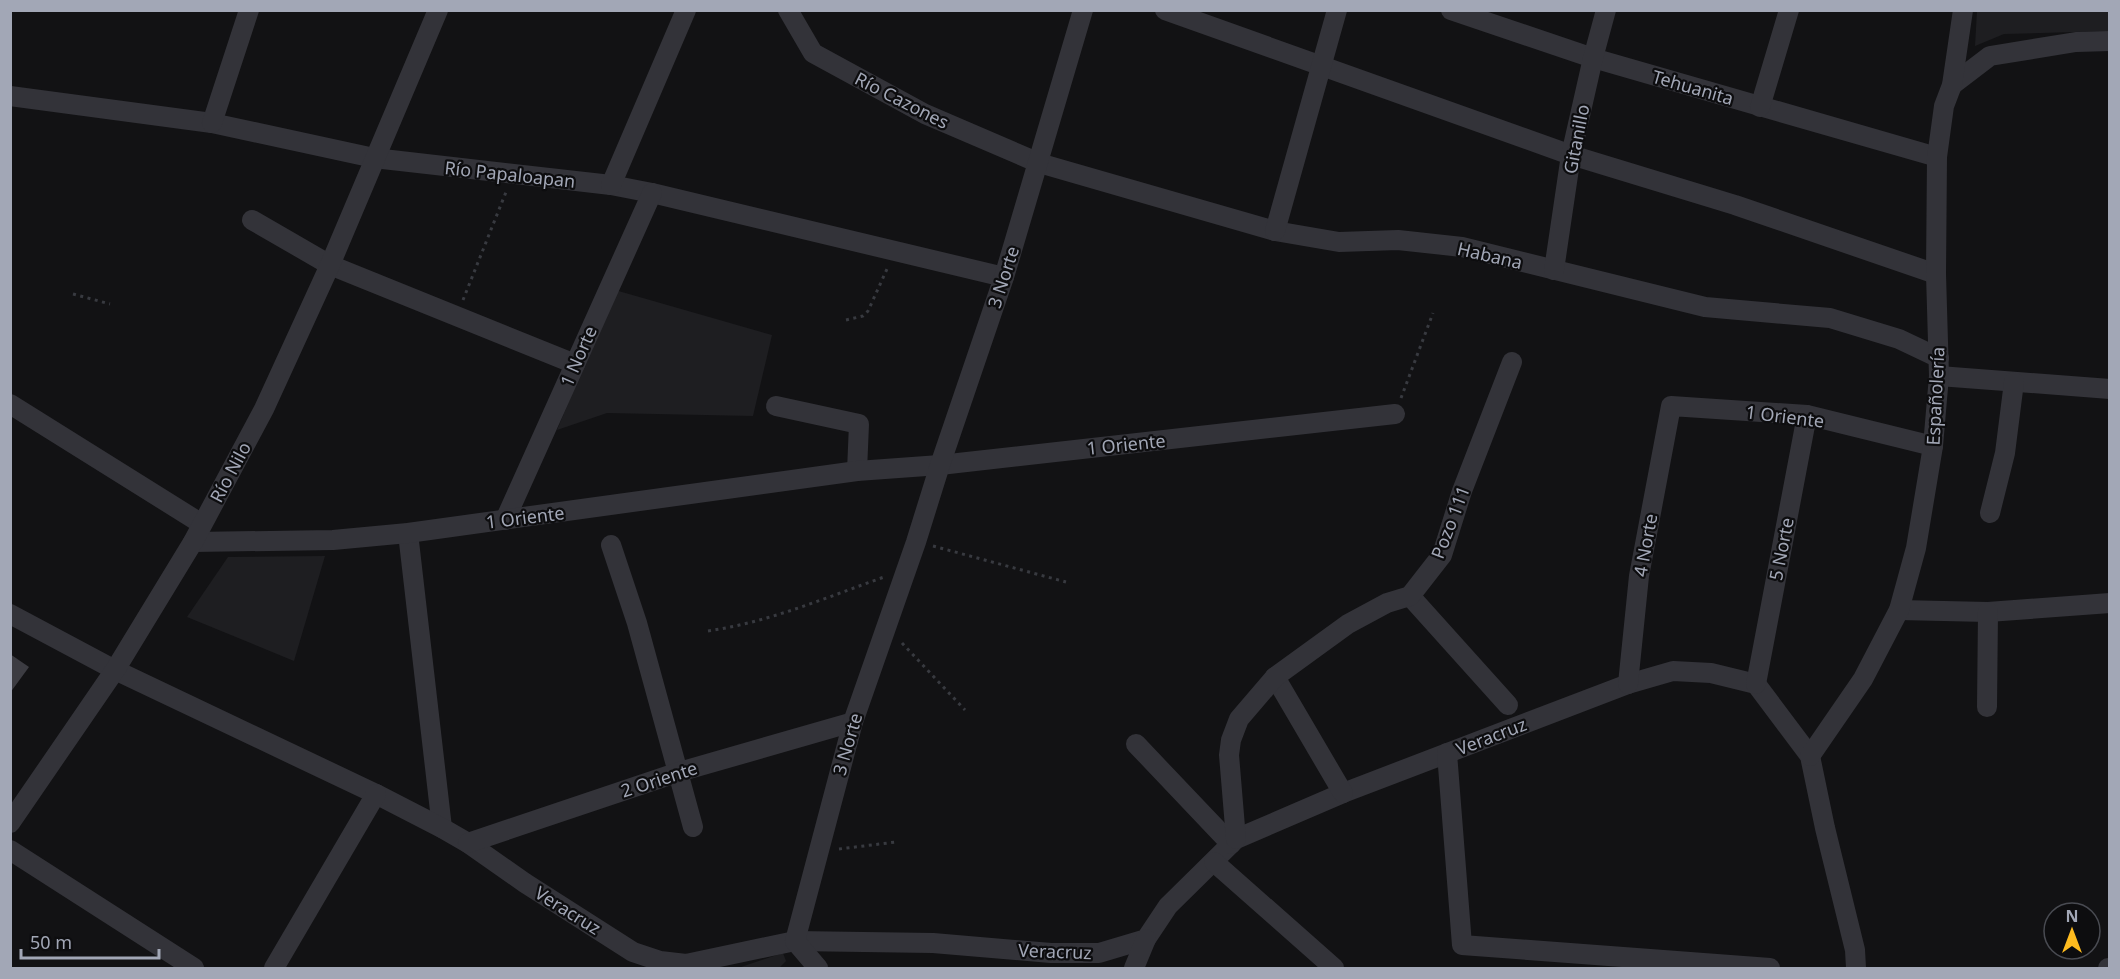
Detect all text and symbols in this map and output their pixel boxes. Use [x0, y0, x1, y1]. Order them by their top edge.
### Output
street label: Tehuanita [1649, 64, 1737, 110]
street label: Río Cazones [851, 66, 953, 134]
street label: Gitanillo [1558, 102, 1594, 176]
street label: Río Papaloapan [443, 155, 577, 193]
street label: Habana [1455, 236, 1525, 274]
street label: 3 Norte [982, 243, 1024, 311]
street label: 1 Norte [554, 322, 602, 390]
street label: Españolería [1920, 346, 1950, 446]
street label: 1 Oriente [1744, 399, 1826, 433]
street label: 1 Oriente [1085, 428, 1167, 460]
street label: Río Nilo [204, 438, 256, 506]
street label: Pozo 111 [1425, 482, 1475, 562]
street label: 1 Oriente [484, 500, 566, 534]
street label: 4 Norte [1628, 512, 1662, 578]
street label: 5 Norte [1763, 515, 1799, 583]
street label: 3 Norte [827, 710, 867, 778]
street label: Veracruz [1452, 712, 1530, 760]
street label: 2 Oriente [618, 755, 700, 803]
street label: Veracruz [531, 880, 605, 940]
north arrow [2042, 901, 2102, 961]
text: N [2065, 905, 2079, 927]
scale bar [21, 922, 159, 960]
text: 50 m [30, 930, 72, 954]
street label: Veracruz [1018, 938, 1092, 964]

